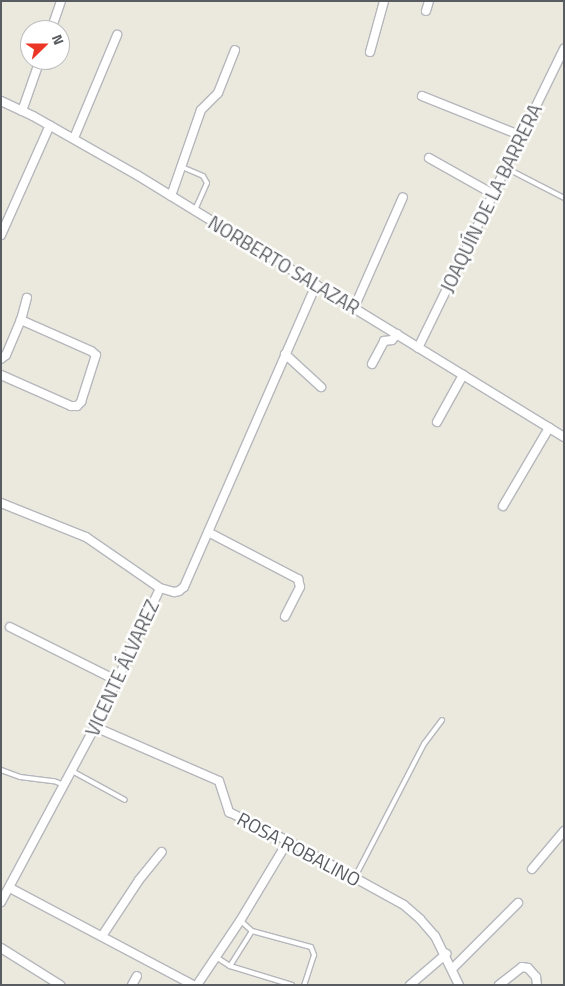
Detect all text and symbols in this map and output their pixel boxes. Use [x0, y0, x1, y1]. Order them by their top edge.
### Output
north arrow [20, 20, 70, 70]
text: N [47, 31, 70, 48]
street label: JOAQUÍN DE LA BARRERA [435, 100, 547, 296]
street label: NORBERTO SALAZAR [204, 211, 364, 319]
street label: VICENTE ÁLVAREZ [80, 596, 164, 740]
street label: ROSA ROBALINO [234, 807, 364, 891]

